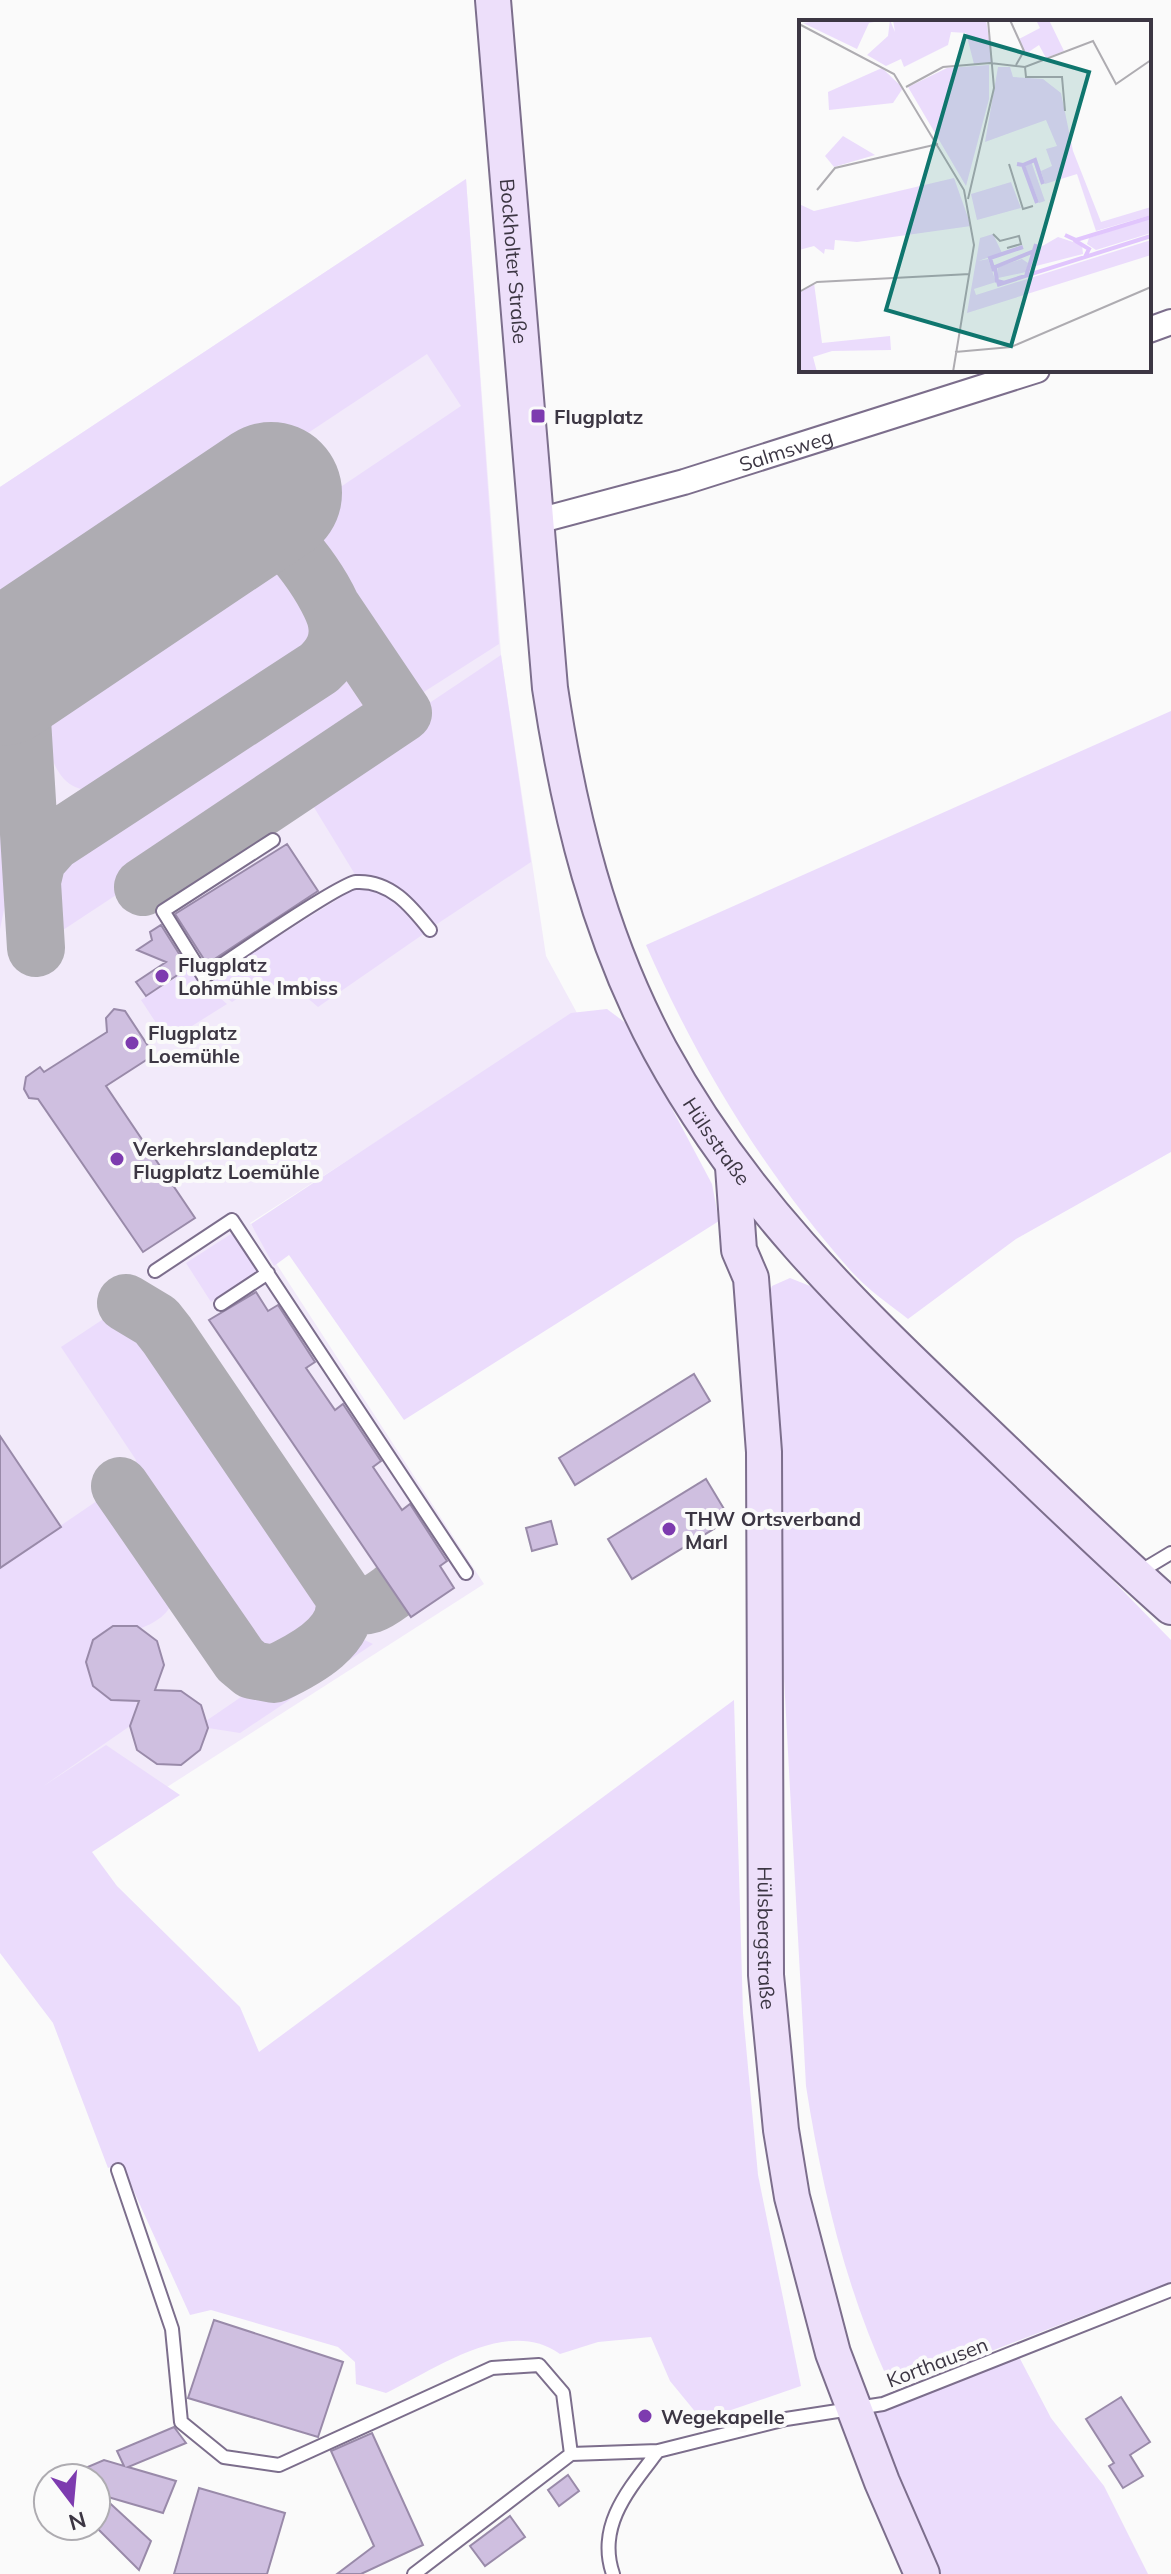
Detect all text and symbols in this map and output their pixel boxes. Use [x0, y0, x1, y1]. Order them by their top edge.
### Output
inset map [799, 20, 1151, 372]
street label: Bockholter Straße [495, 178, 534, 345]
place label: Flugplatz [554, 404, 643, 429]
marker: Flugplatz [529, 407, 547, 425]
street label: Salmsweg [736, 423, 836, 476]
place label: Flugplatz Lohmühle Imbiss [178, 952, 338, 1000]
marker: Flugplatz Lohmühle Imbiss [153, 967, 171, 985]
place label: Flugplatz Loemühle [148, 1020, 240, 1068]
marker: Flugplatz Loemühle [123, 1034, 141, 1052]
street label: Hülsstraße [678, 1092, 756, 1190]
place label: Verkehrslandeplatz Flugplatz Loemühle [132, 1136, 320, 1184]
marker: Verkehrslandeplatz Flugplatz Loemühle [108, 1150, 126, 1168]
place label: THW Ortsverband Marl [685, 1506, 861, 1554]
marker: THW Ortsverband Marl [660, 1520, 678, 1538]
street label: Hülsbergstraße [753, 1866, 782, 2010]
street label: Korthausen [883, 2331, 991, 2393]
place label: Wegekapelle [661, 2404, 785, 2429]
marker: Wegekapelle [636, 2407, 654, 2425]
north arrow [32, 2462, 112, 2542]
text: N [66, 2505, 89, 2537]

